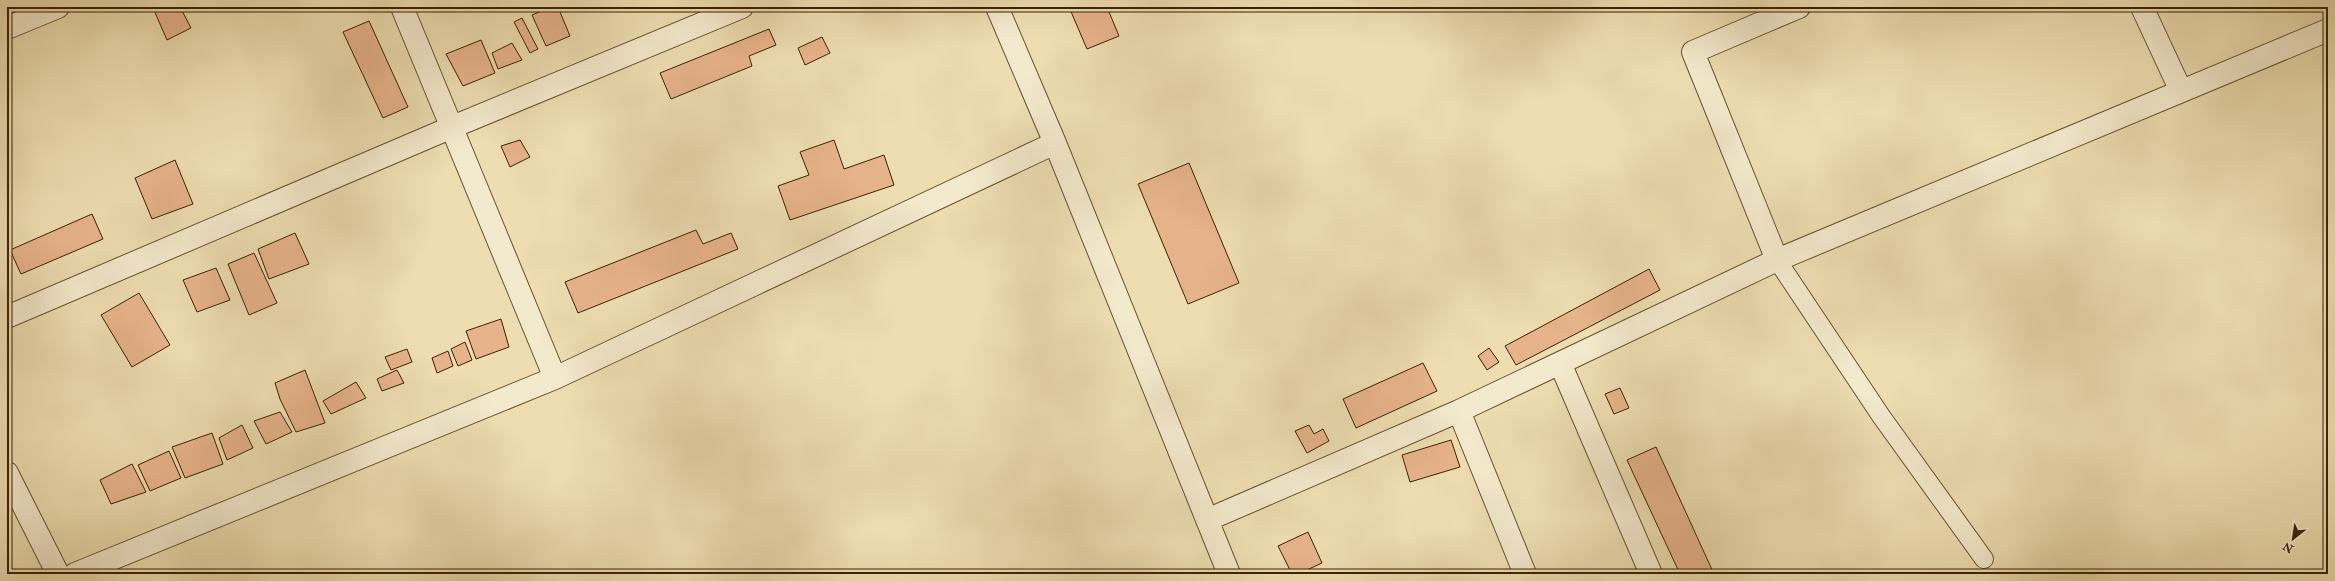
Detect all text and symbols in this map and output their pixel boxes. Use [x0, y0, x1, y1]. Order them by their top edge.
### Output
north arrow [2273, 519, 2313, 559]
text: N [2280, 539, 2297, 556]

